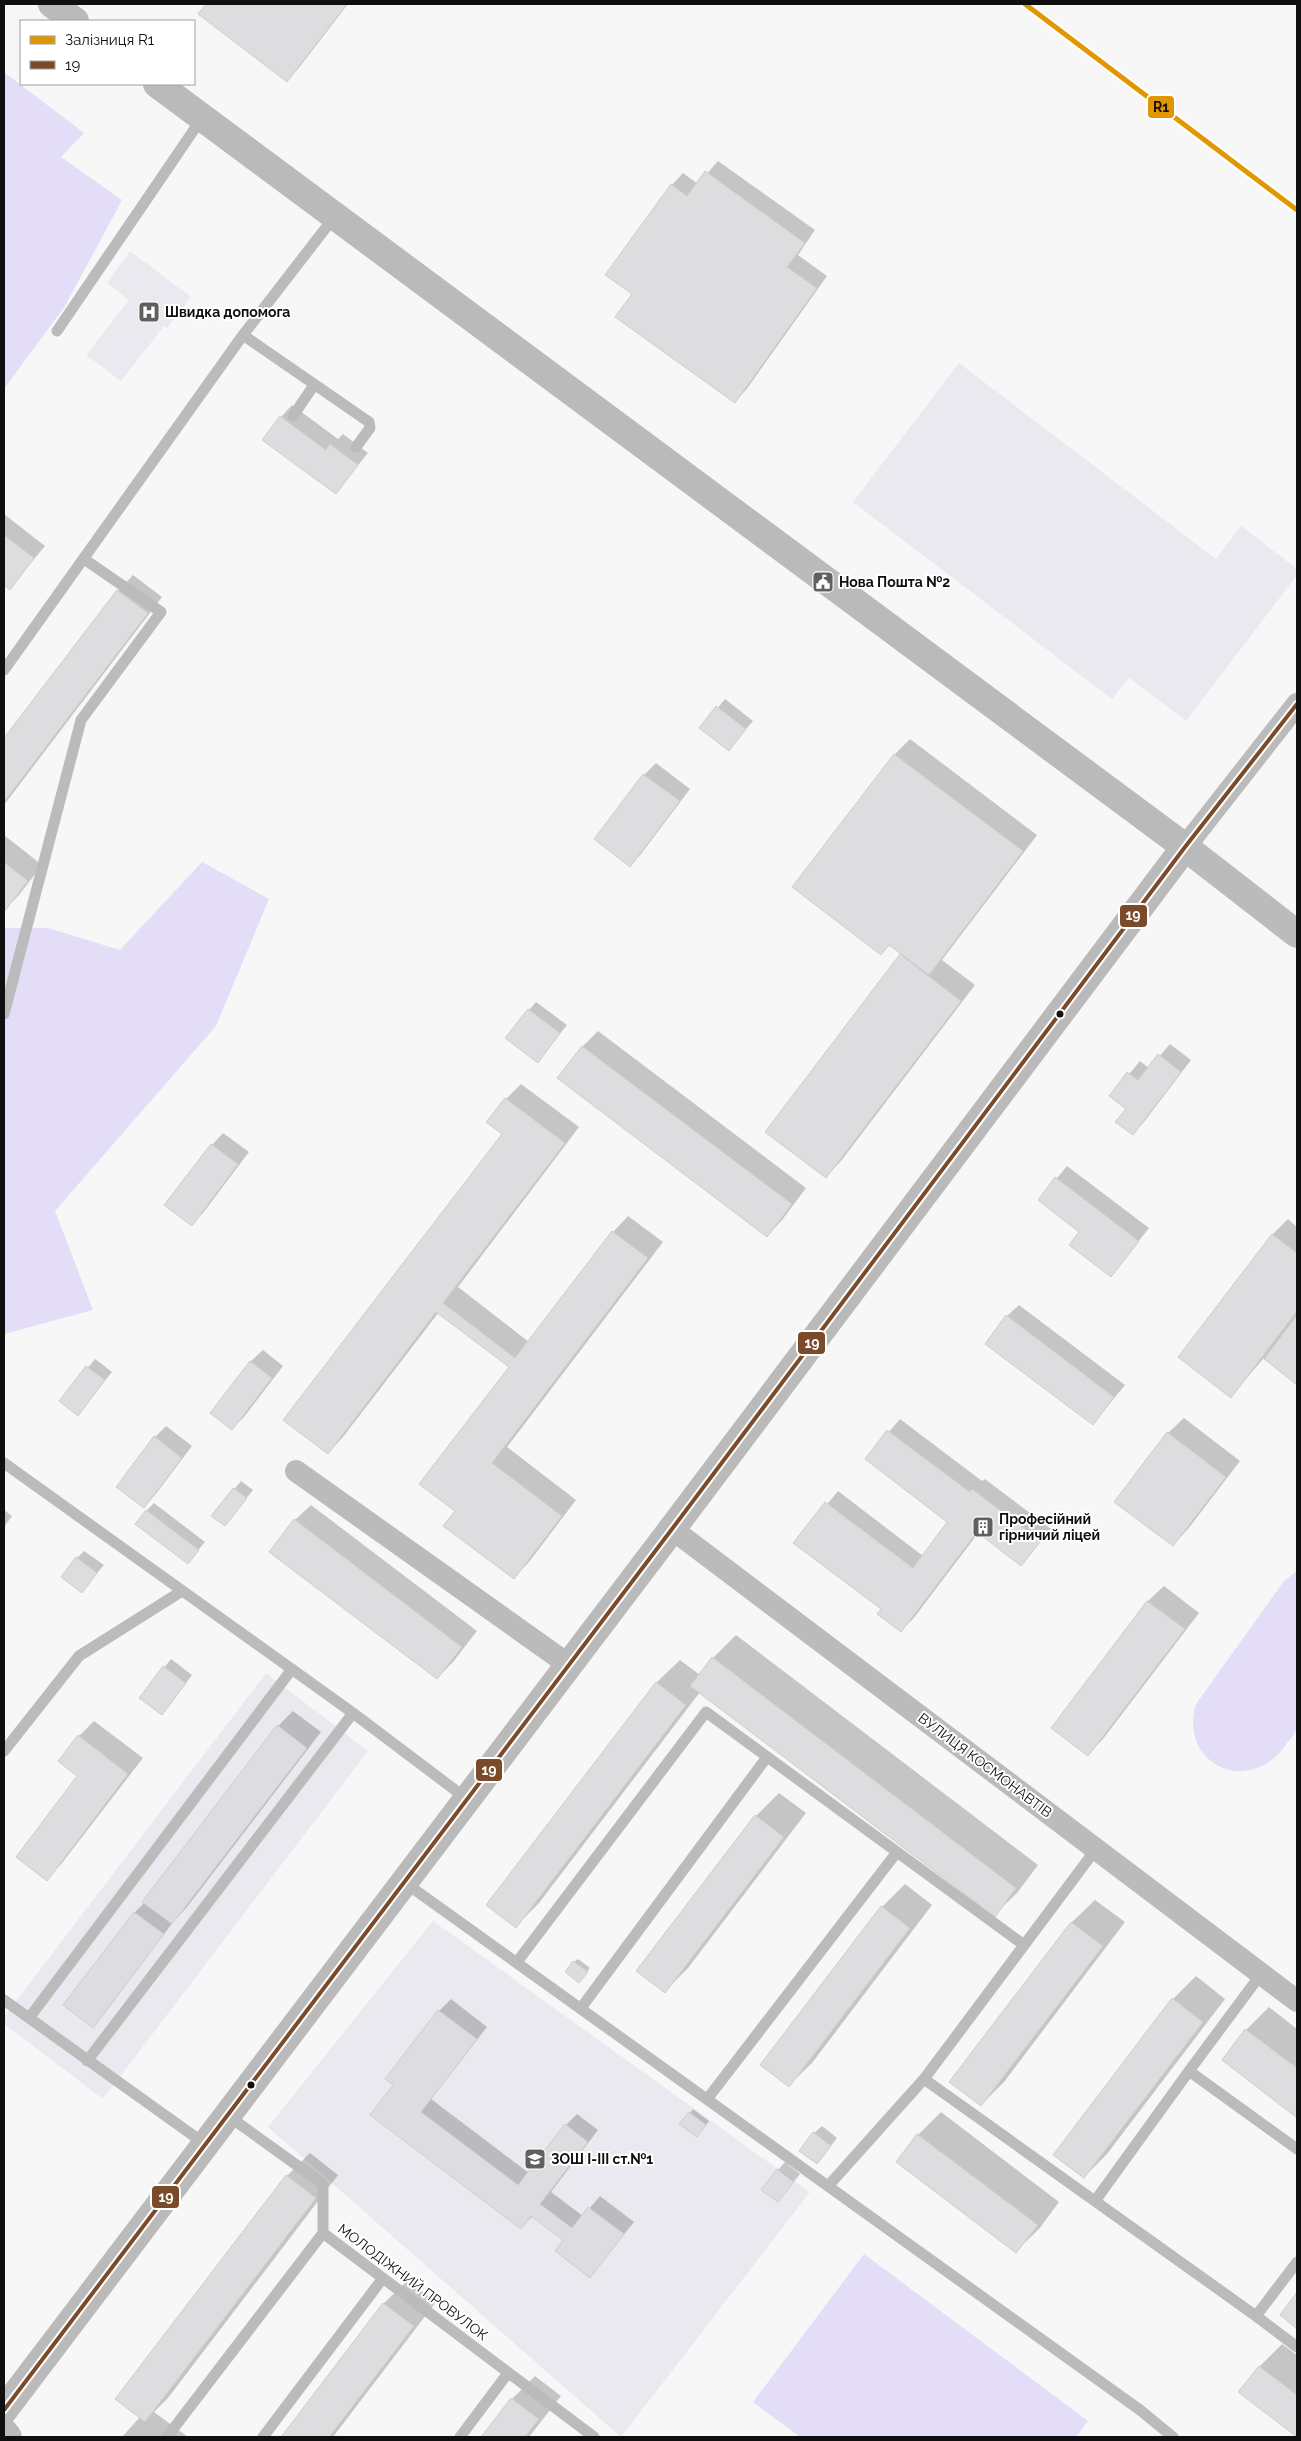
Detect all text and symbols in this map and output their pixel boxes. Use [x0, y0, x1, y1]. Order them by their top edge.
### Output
legend [20, 20, 195, 85]
text: Залізниця R1 [65, 31, 155, 49]
text: 19 [65, 56, 80, 74]
line badge: R1 [1147, 95, 1175, 119]
text: R1 [1153, 99, 1169, 115]
hospital icon: Швидка допомога [137, 300, 161, 324]
place label: Швидка допомога [165, 304, 290, 320]
public building icon: Нова Пошта №2 [811, 570, 835, 594]
place label: Нова Пошта №2 [839, 574, 950, 590]
line badge: 19 [1119, 904, 1148, 928]
text: 19 [1125, 907, 1141, 923]
unlabelled marker [1055, 1009, 1065, 1019]
line badge: 19 [797, 1331, 826, 1355]
text: 19 [804, 1335, 820, 1351]
place label: Професійний гірничий ліцей [999, 1511, 1100, 1543]
building icon: Професійний гірничий ліцей [971, 1515, 995, 1539]
street label: ВУЛИЦЯ КОСМОНАВТІВ [915, 1710, 1055, 1820]
line badge: 19 [475, 1758, 503, 1782]
text: 19 [481, 1762, 497, 1778]
unlabelled marker [246, 2080, 256, 2090]
school or university icon: ЗОШ I-III ст.№1 [523, 2147, 547, 2171]
place label: ЗОШ I-III ст.№1 [551, 2151, 653, 2167]
line badge: 19 [151, 2185, 180, 2209]
text: 19 [158, 2189, 174, 2205]
street label: МОЛОДІЖНИЙ ПРОВУЛОК [335, 2220, 492, 2344]

